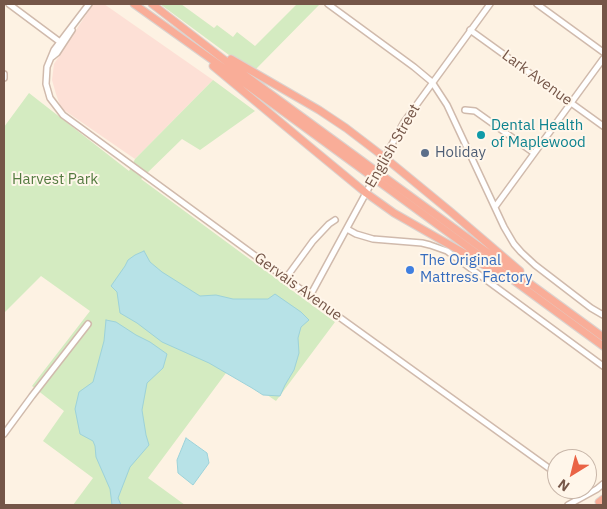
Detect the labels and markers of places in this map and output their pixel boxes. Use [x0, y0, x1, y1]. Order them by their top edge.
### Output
place label: Dental Health of Maplewood [491, 117, 586, 152]
marker: Dental Health of Maplewood [475, 129, 487, 141]
place label: Holiday [435, 144, 486, 162]
marker: Holiday [419, 147, 431, 159]
place label: The Original Mattress Factory [420, 252, 532, 287]
marker: The Original Mattress Factory [404, 264, 416, 276]

